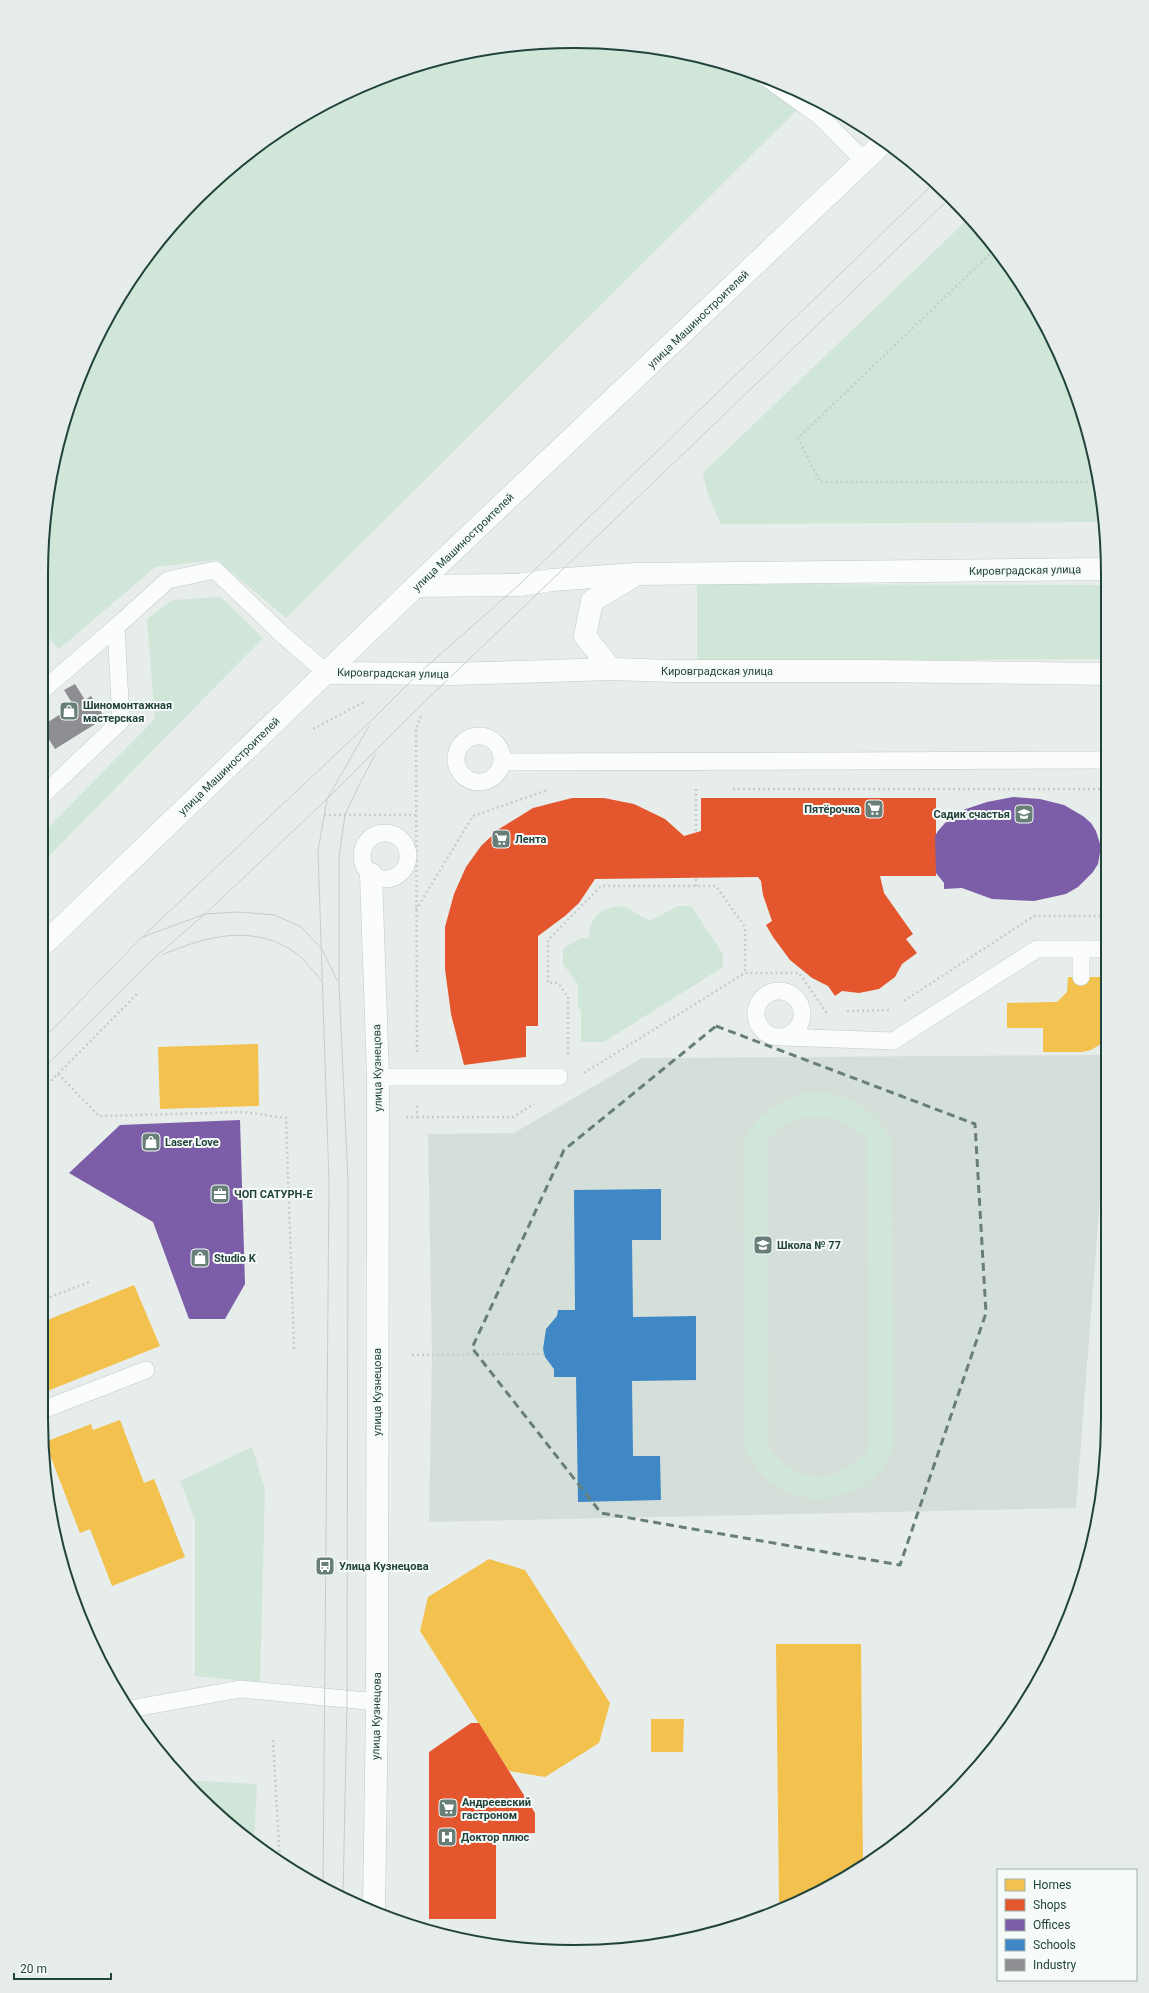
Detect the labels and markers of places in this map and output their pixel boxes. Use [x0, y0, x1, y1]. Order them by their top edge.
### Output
place label: Шиномонтажная мастерская [83, 699, 172, 725]
shop icon: Шиномонтажная мастерская [58, 700, 80, 722]
supermarket icon: Пятёрочка [863, 798, 885, 820]
place label: Пятёрочка [804, 803, 860, 816]
school or university icon: Садик счастья [1013, 803, 1035, 825]
place label: Садик счастья [934, 808, 1010, 821]
supermarket icon: Лента [490, 828, 512, 850]
place label: Лента [515, 833, 546, 846]
shop icon: Laser Love [140, 1131, 162, 1153]
place label: Laser Love [165, 1136, 219, 1149]
office icon: ЧОП САТУРН-Е [209, 1183, 231, 1205]
place label: ЧОП САТУРН-Е [234, 1188, 313, 1201]
school or university icon: Школа № 77 [752, 1234, 774, 1256]
place label: Школа № 77 [777, 1239, 841, 1252]
shop icon: Studio K [189, 1247, 211, 1269]
place label: Studio K [214, 1252, 257, 1265]
bus stop icon: Улица Кузнецова [314, 1555, 336, 1577]
place label: Улица Кузнецова [339, 1560, 429, 1573]
place label: Андреевский гастроном [462, 1796, 531, 1822]
supermarket icon: Андреевский гастроном [437, 1797, 459, 1819]
hospital icon: Доктор плюс [436, 1826, 458, 1848]
place label: Доктор плюс [461, 1831, 530, 1844]

